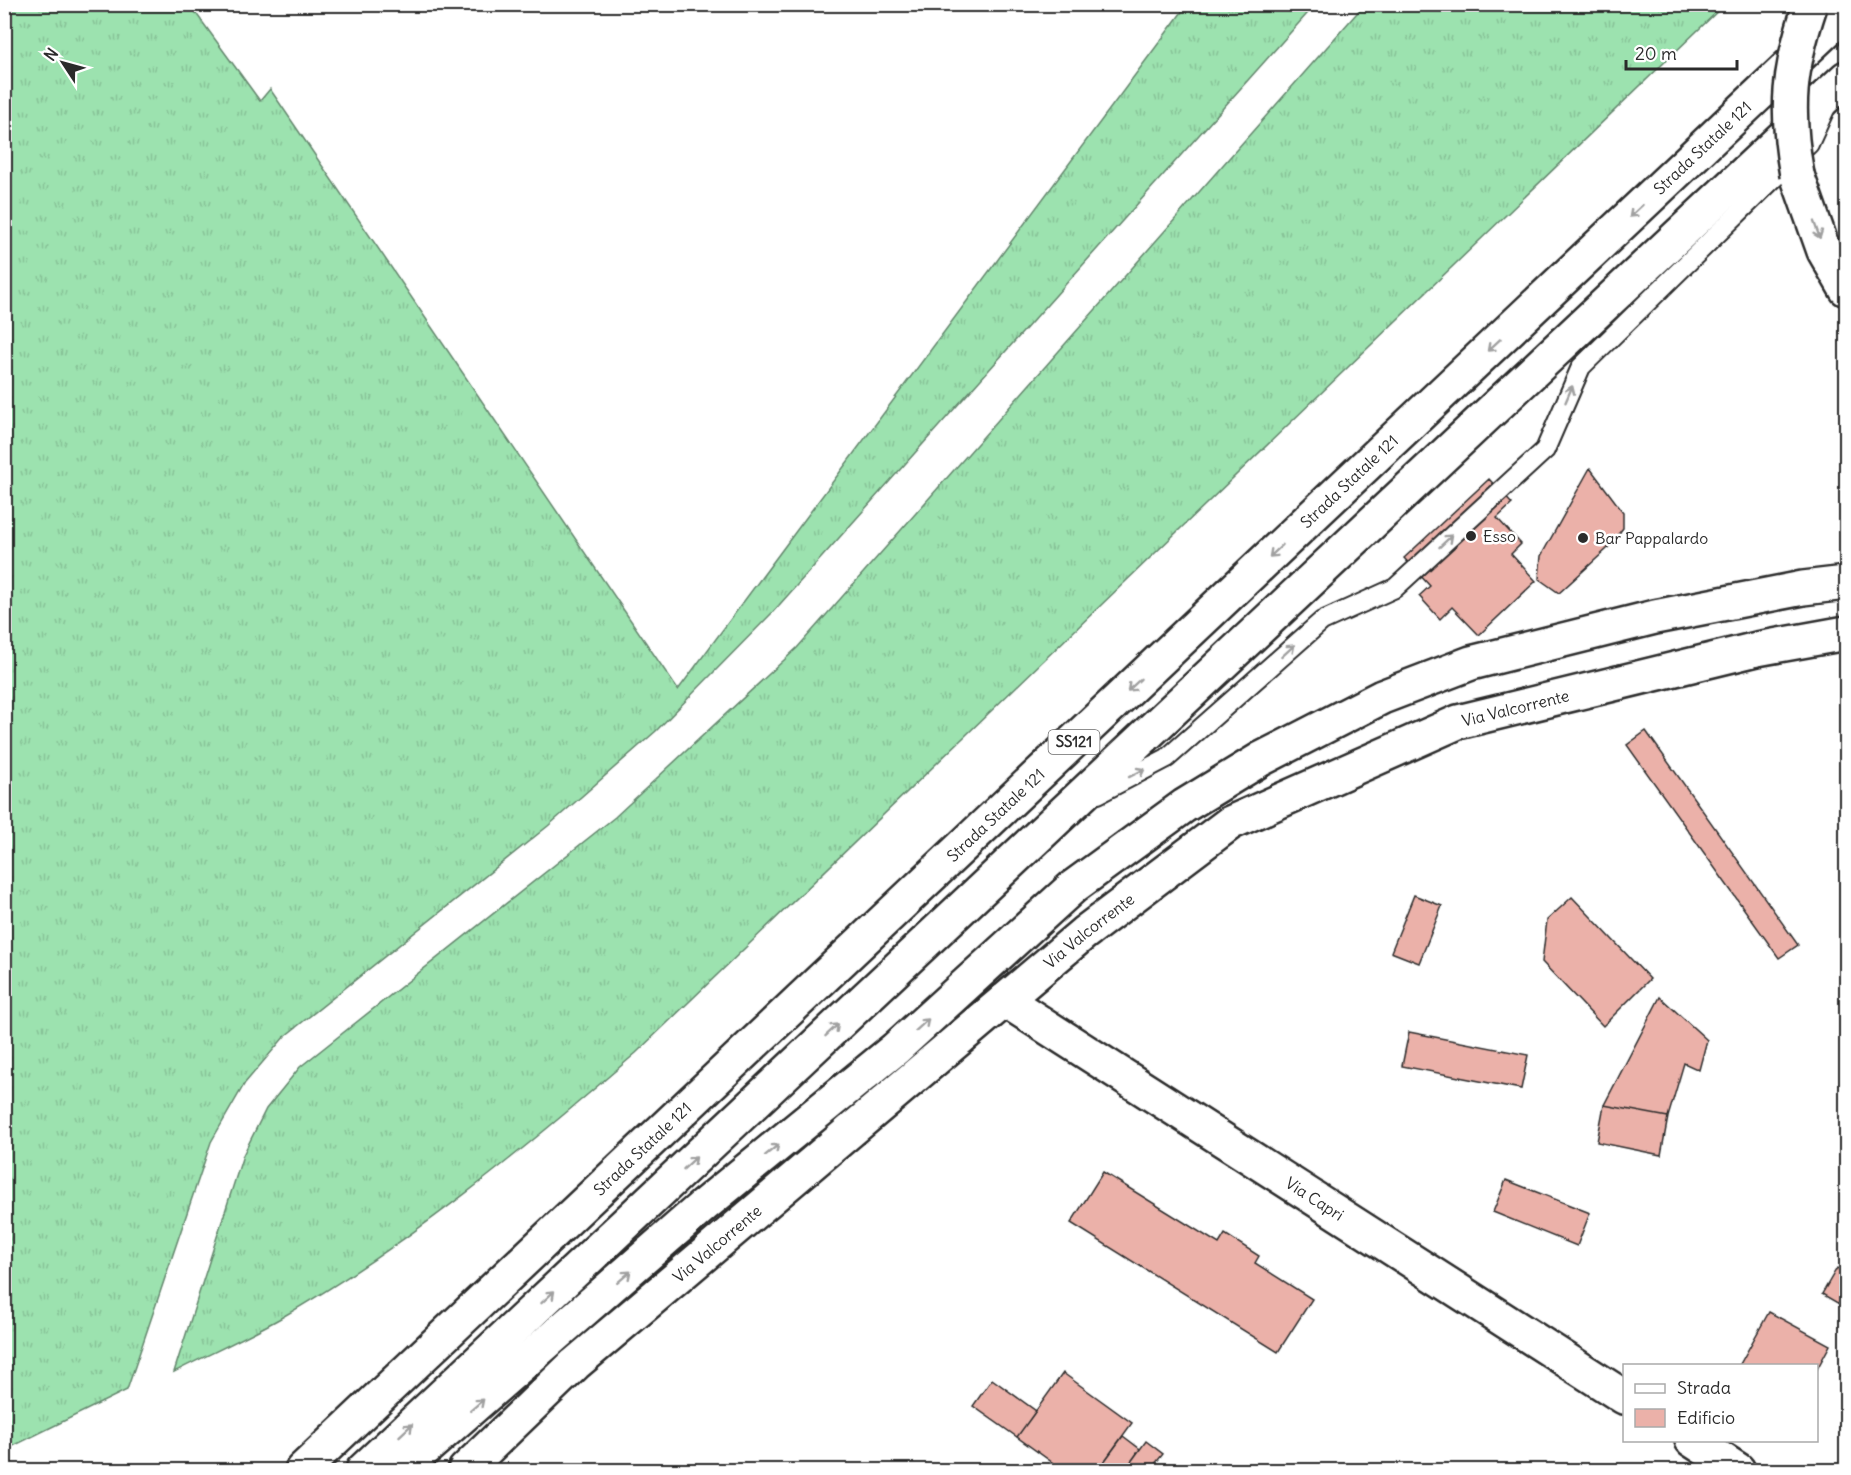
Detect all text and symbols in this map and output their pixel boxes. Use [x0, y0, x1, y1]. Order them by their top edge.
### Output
north arrow [33, 33, 93, 93]
scale bar [1626, 33, 1737, 71]
text: 20 m [1635, 42, 1677, 65]
text: N [40, 44, 62, 65]
street label: Strada Statale 121 [1649, 97, 1755, 199]
one-way arrow [1629, 204, 1644, 218]
one-way arrow [1812, 220, 1823, 239]
one-way arrow [1487, 338, 1502, 352]
one-way arrow [1564, 386, 1575, 404]
street label: Strada Statale 121 [1296, 430, 1402, 532]
place label: Esso [1483, 526, 1516, 546]
place label: Bar Pappalardo [1595, 528, 1708, 548]
marker: Esso [1464, 529, 1478, 543]
marker: Bar Pappalardo [1576, 531, 1590, 545]
one-way arrow [1438, 534, 1453, 548]
one-way arrow [1269, 544, 1284, 558]
one-way arrow [1280, 644, 1295, 658]
one-way arrow [1127, 678, 1142, 692]
street label: Via Valcorrente [1460, 685, 1571, 731]
road number: SS121 [1048, 730, 1100, 754]
street label: Strada Statale 121 [943, 764, 1049, 866]
one-way arrow [1128, 767, 1146, 779]
street label: Via Valcorrente [1040, 889, 1138, 973]
one-way arrow [914, 1018, 929, 1032]
one-way arrow [825, 1023, 840, 1037]
street label: Strada Statale 121 [589, 1098, 695, 1200]
one-way arrow [764, 1143, 779, 1157]
one-way arrow [682, 1157, 697, 1171]
street label: Via Capri [1282, 1173, 1348, 1225]
street label: Via Valcorrente [669, 1201, 766, 1287]
one-way arrow [616, 1270, 632, 1283]
one-way arrow [540, 1290, 555, 1304]
legend [1623, 1364, 1818, 1442]
text: Strada [1677, 1376, 1731, 1399]
one-way arrow [469, 1399, 485, 1413]
text: Edificio [1677, 1406, 1735, 1429]
one-way arrow [398, 1423, 413, 1438]

